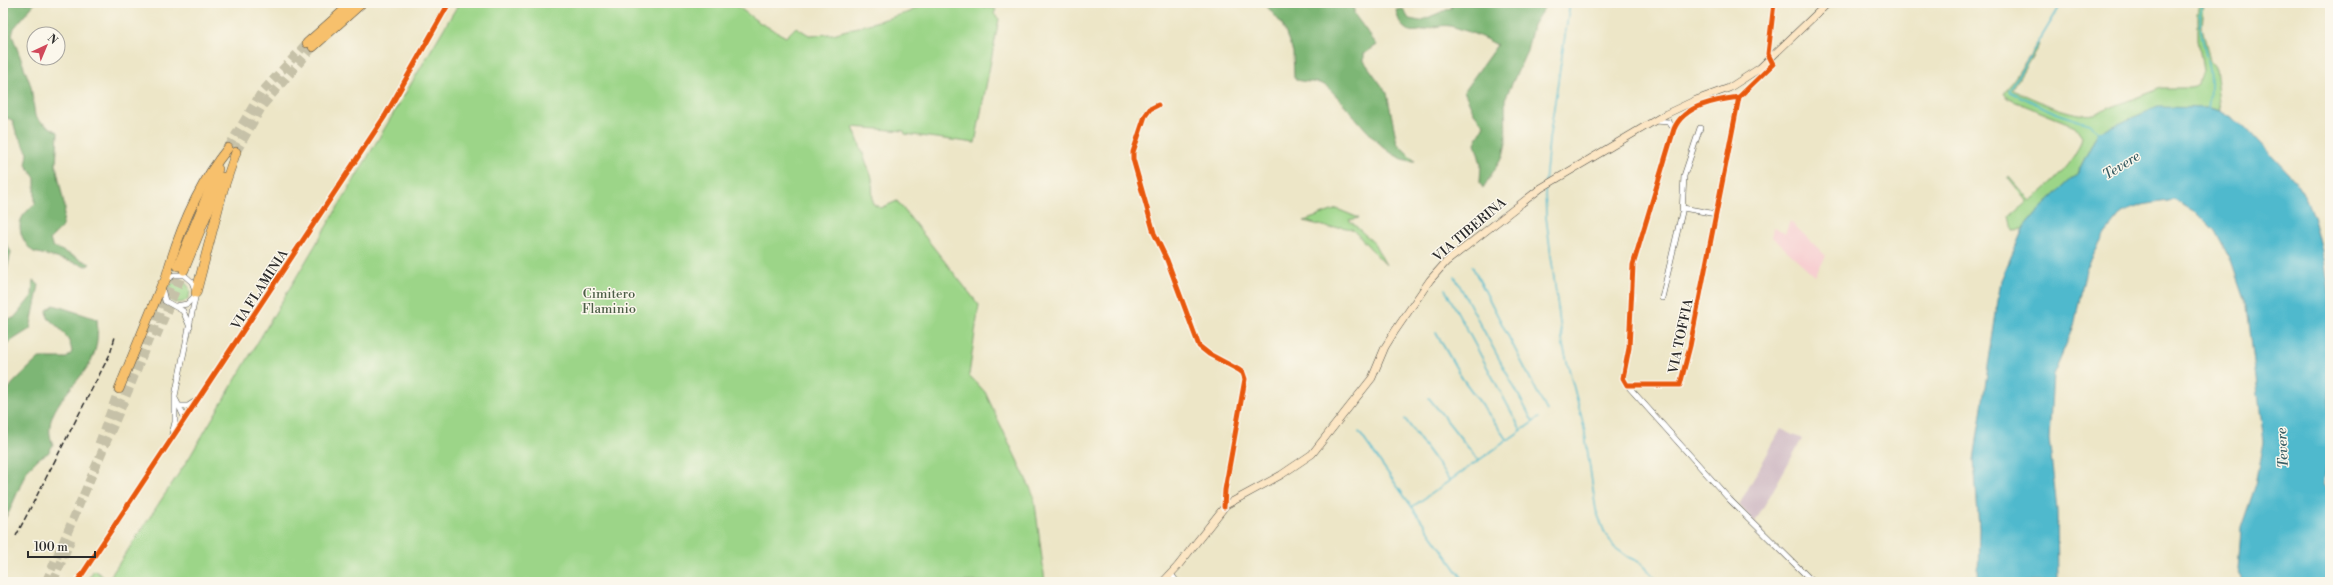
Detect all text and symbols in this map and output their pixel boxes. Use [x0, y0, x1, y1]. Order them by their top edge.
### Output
north arrow [26, 26, 66, 66]
text: N [44, 31, 60, 48]
water label: Tevere [2100, 147, 2144, 184]
street label: VIA TIBERINA [1429, 194, 1510, 266]
street label: VIA FLAMINIA [227, 246, 292, 333]
park label: Cimitero Flaminio [582, 286, 636, 317]
street label: VIA TOFFIA [1665, 296, 1697, 376]
water label: Tevere [2273, 427, 2293, 469]
scale bar [28, 533, 95, 559]
text: 100 m [34, 540, 68, 555]

